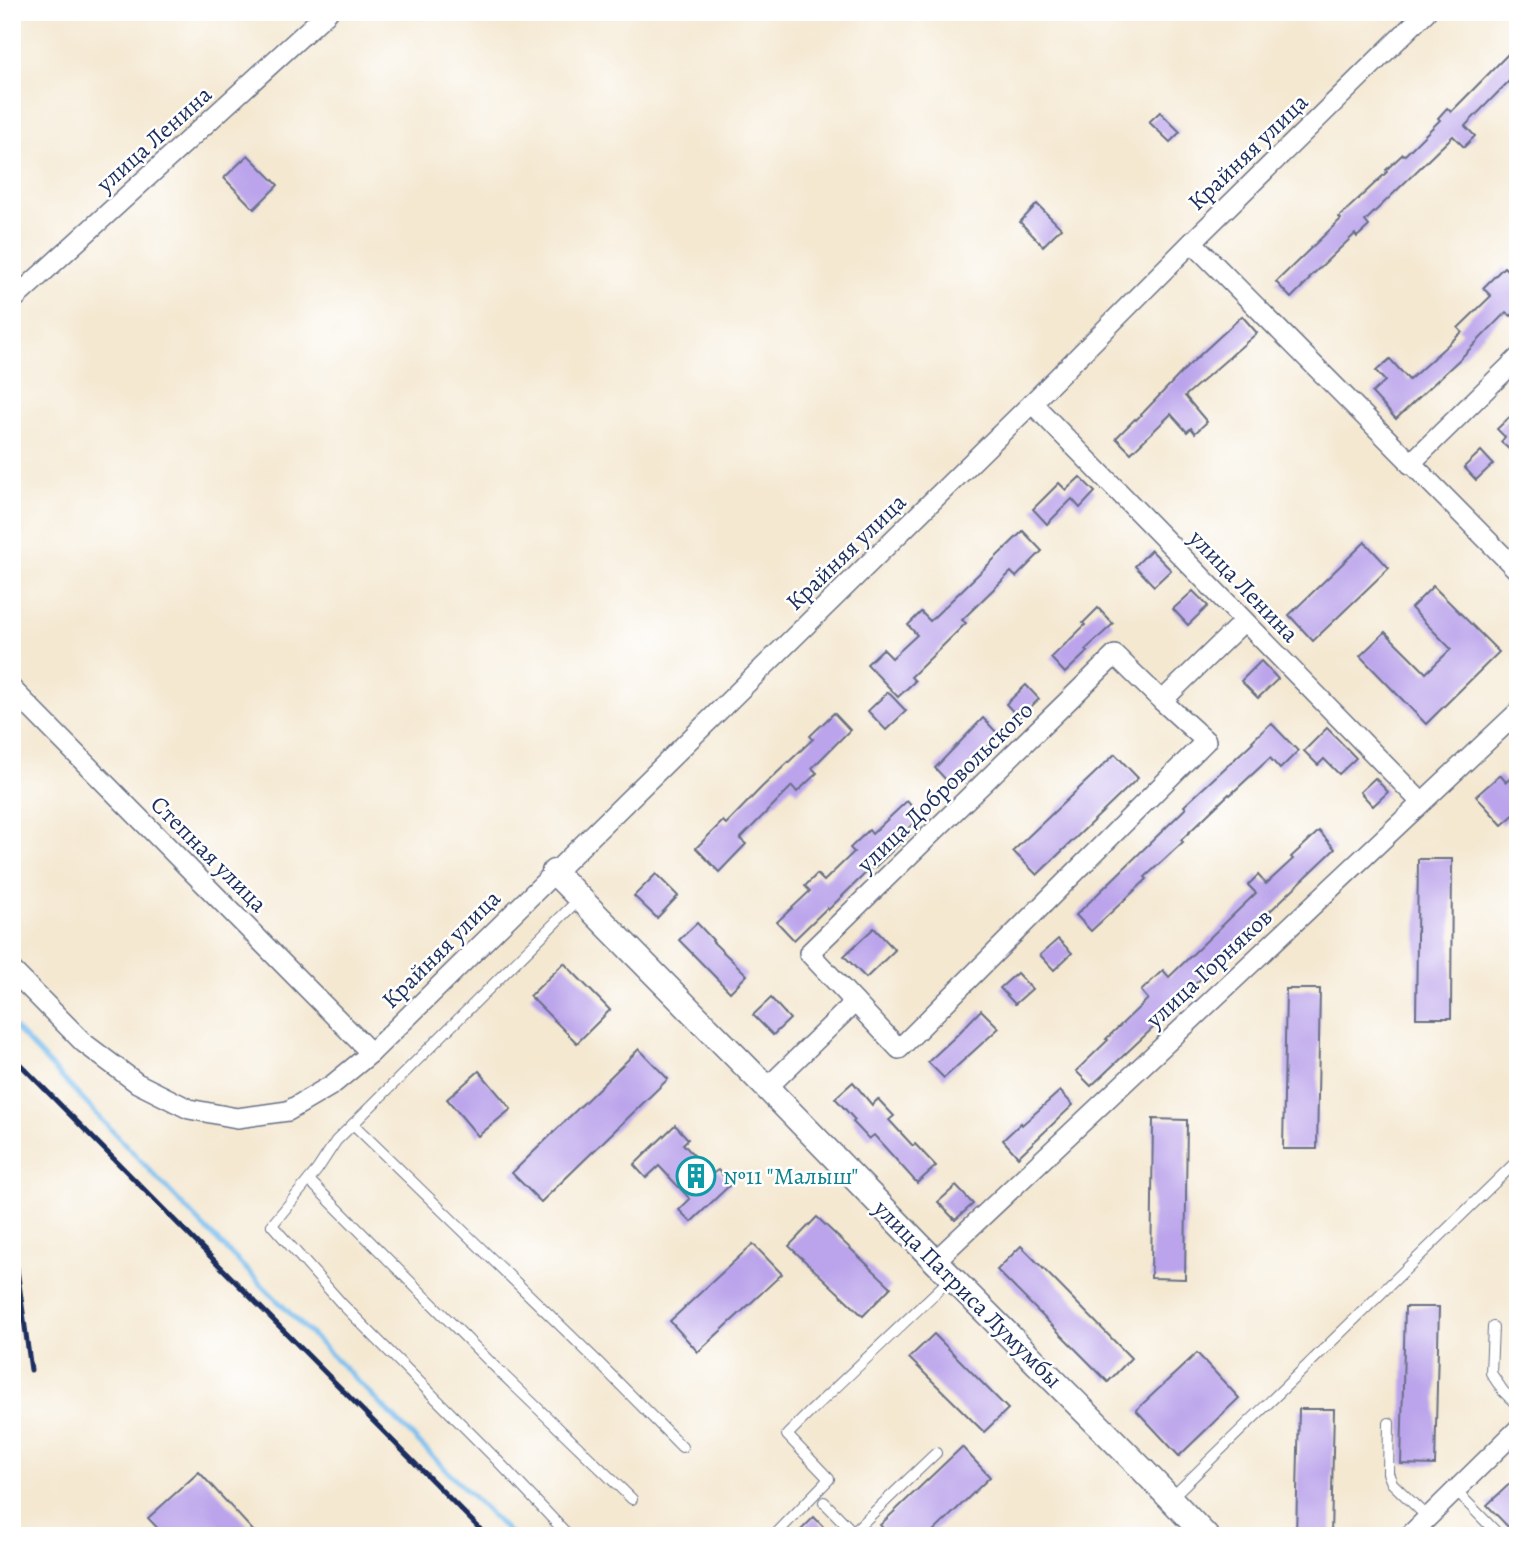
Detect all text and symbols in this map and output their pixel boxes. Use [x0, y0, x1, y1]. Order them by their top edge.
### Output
street label: улица Ленина [89, 79, 219, 200]
street label: Крайняя улица [1181, 86, 1315, 218]
street label: Крайняя улица [779, 486, 913, 618]
street label: улица Ленина [1181, 522, 1306, 649]
street label: улица Добровольского [849, 694, 1040, 880]
street label: Степная улица [144, 789, 274, 919]
street label: Крайняя улица [375, 883, 507, 1015]
street label: улица Горняков [1138, 901, 1279, 1036]
building icon: №11 "Малыш" [675, 1155, 717, 1197]
place label: №11 "Малыш" [723, 1160, 858, 1192]
street label: улица Патриса Лумумбы [866, 1192, 1069, 1395]

